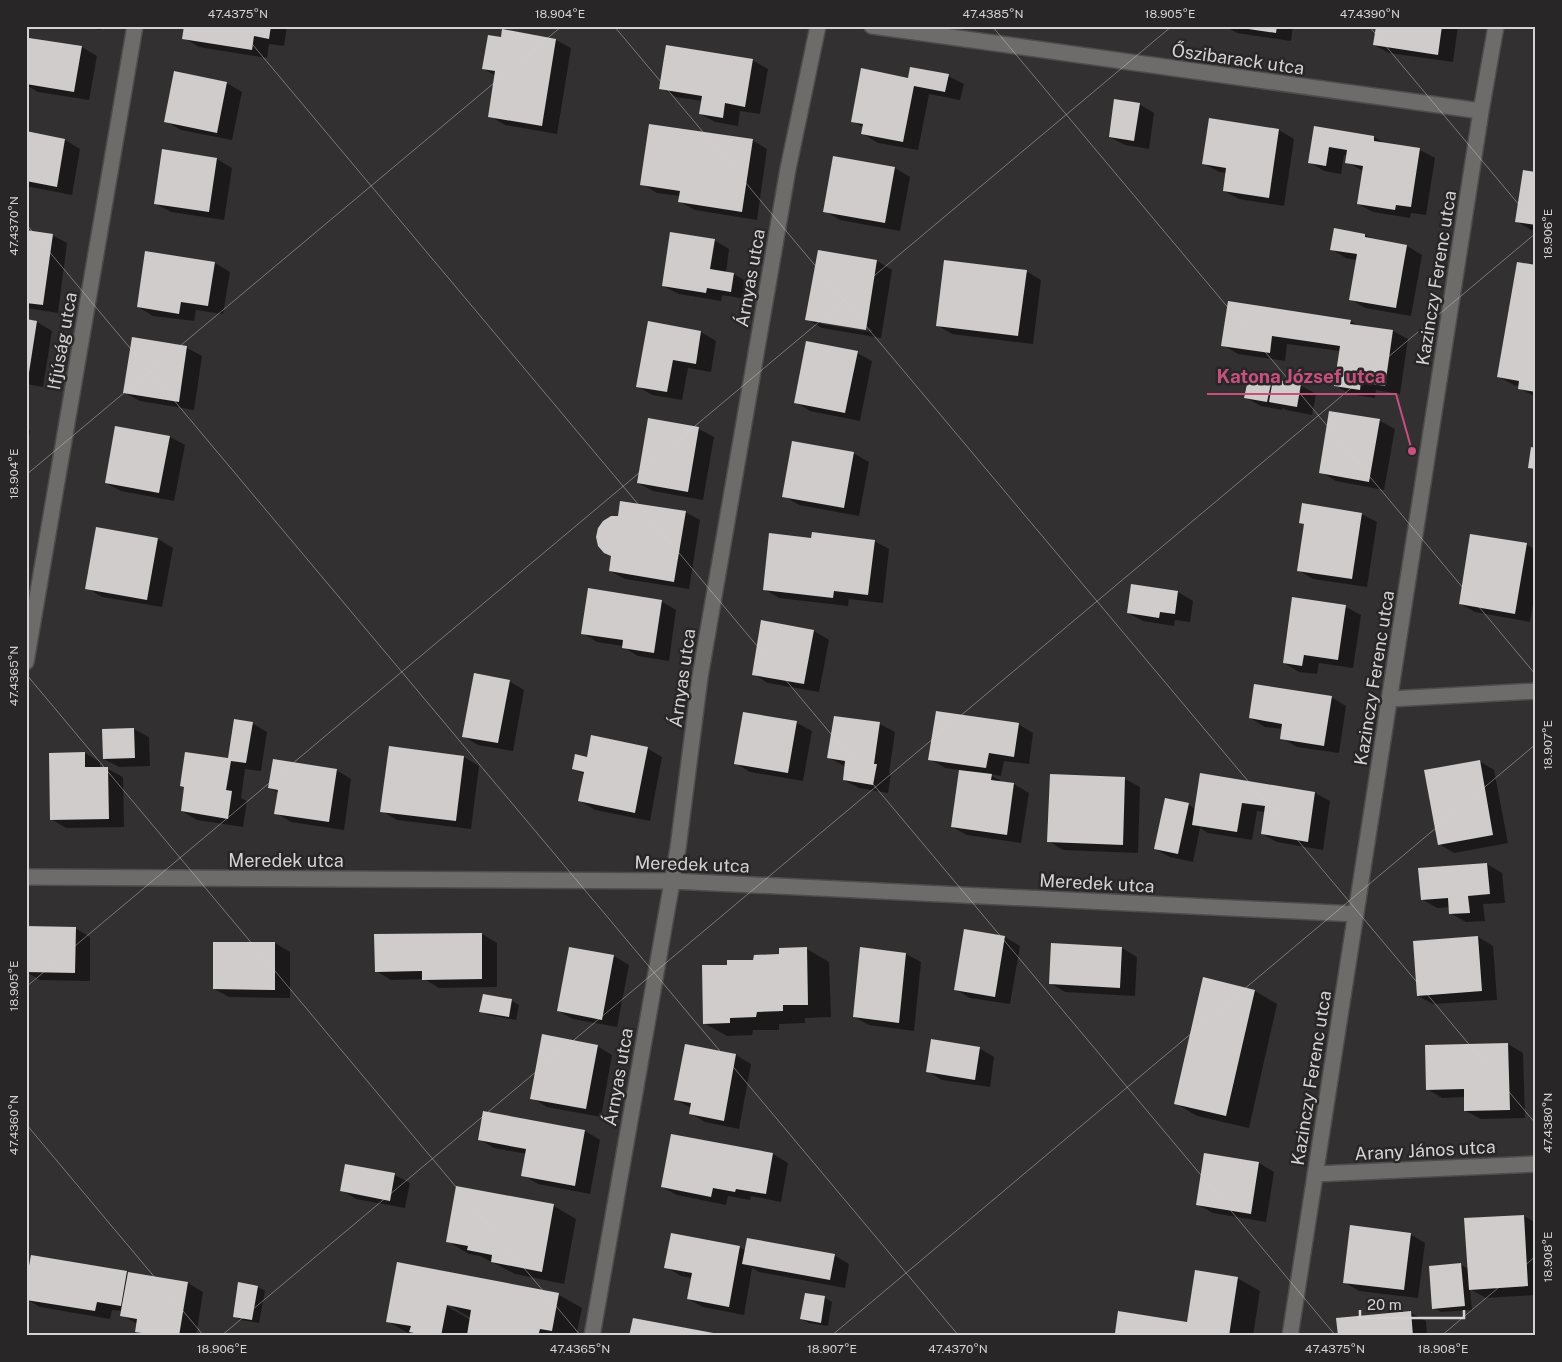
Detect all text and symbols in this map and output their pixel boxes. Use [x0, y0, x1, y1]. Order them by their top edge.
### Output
text: 47.4375°N [208, 7, 268, 21]
text: 18.904°E [535, 7, 585, 21]
text: 47.4385°N [962, 7, 1024, 21]
text: 18.905°E [1145, 7, 1195, 21]
text: 47.4390°N [1340, 7, 1400, 21]
street label: Őszibarack utca [1170, 38, 1306, 79]
street label: Kazinczy Ferenc utca [1412, 189, 1460, 367]
text: 47.4370°N [7, 196, 21, 256]
text: 18.906°E [1541, 209, 1555, 259]
street label: Árnyas utca [730, 227, 769, 329]
street label: Ifjúság utca [43, 290, 81, 392]
callout: Katona József utca [1207, 360, 1396, 394]
text: Katona József utca [1216, 365, 1386, 387]
text: 18.904°E [7, 449, 21, 499]
street label: Kazinczy Ferenc utca [1350, 589, 1398, 767]
street label: Árnyas utca [664, 627, 699, 729]
text: 47.4365°N [7, 646, 21, 706]
text: 18.907°E [1541, 720, 1555, 770]
street label: Meredek utca [228, 850, 344, 871]
street label: Meredek utca [634, 851, 750, 877]
street label: Meredek utca [1039, 869, 1155, 897]
text: 18.905°E [7, 961, 21, 1011]
street label: Kazinczy Ferenc utca [1287, 989, 1335, 1167]
street label: Árnyas utca [598, 1026, 637, 1128]
text: 47.4380°N [1541, 1093, 1555, 1153]
text: 47.4360°N [7, 1095, 21, 1155]
street label: Arany János utca [1354, 1136, 1496, 1164]
text: 18.908°E [1541, 1232, 1555, 1282]
scale bar [1360, 1287, 1463, 1319]
text: 20 m [1367, 1296, 1402, 1313]
text: 18.906°E [197, 1342, 247, 1356]
text: 47.4365°N [550, 1342, 610, 1356]
text: 18.907°E [807, 1342, 857, 1356]
text: 47.4370°N [928, 1342, 988, 1356]
text: 47.4375°N [1305, 1342, 1365, 1356]
text: 18.908°E [1418, 1342, 1468, 1356]

